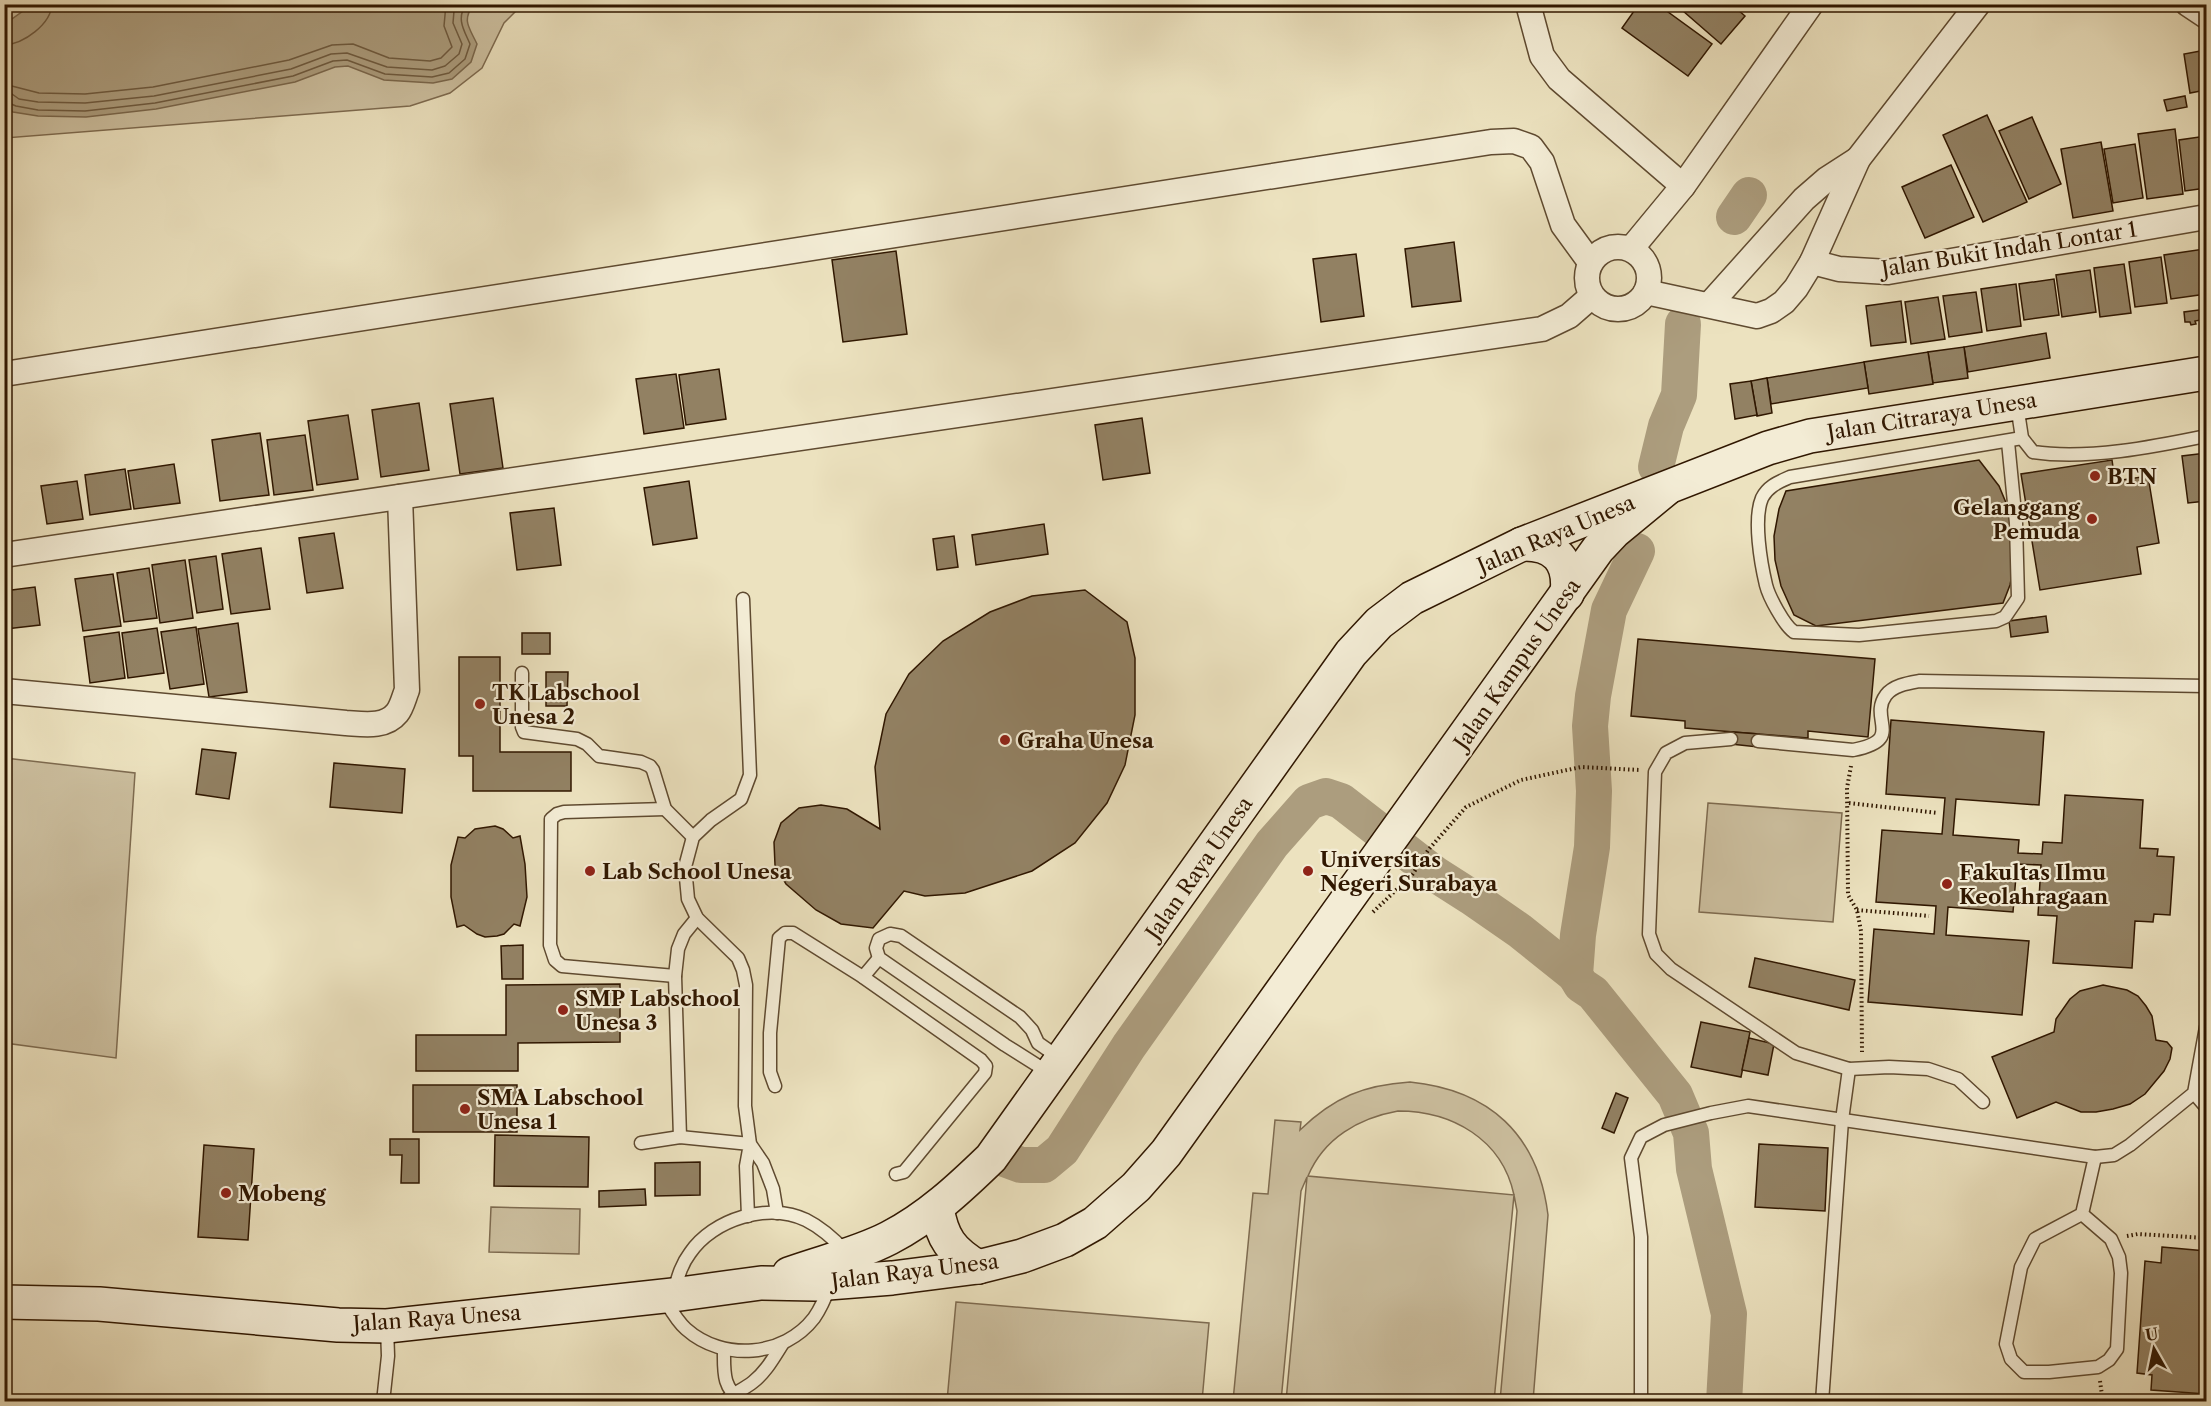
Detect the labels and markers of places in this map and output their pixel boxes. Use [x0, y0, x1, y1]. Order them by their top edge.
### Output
place label: BTN [2107, 464, 2157, 489]
marker: BTN [2088, 469, 2102, 483]
place label: Gelanggang Pemuda [1953, 495, 2081, 544]
marker: Gelanggang Pemuda [2085, 512, 2099, 526]
place label: TK Labschool Unesa 2 [492, 680, 640, 729]
marker: TK Labschool Unesa 2 [473, 697, 487, 711]
place label: Graha Unesa [1017, 728, 1155, 753]
marker: Graha Unesa [998, 733, 1012, 747]
place label: Universitas Negeri Surabaya [1320, 847, 1498, 896]
place label: Lab School Unesa [602, 859, 793, 884]
place label: Fakultas Ilmu Keolahragaan [1959, 860, 2109, 909]
marker: Lab School Unesa [583, 864, 597, 878]
marker: Universitas Negeri Surabaya [1301, 864, 1315, 878]
marker: Fakultas Ilmu Keolahragaan [1940, 877, 1954, 891]
place label: SMP Labschool Unesa 3 [575, 986, 740, 1035]
marker: SMP Labschool Unesa 3 [556, 1003, 570, 1017]
place label: SMA Labschool Unesa 1 [477, 1085, 644, 1134]
marker: SMA Labschool Unesa 1 [458, 1102, 472, 1116]
place label: Mobeng [238, 1181, 327, 1206]
marker: Mobeng [219, 1186, 233, 1200]

